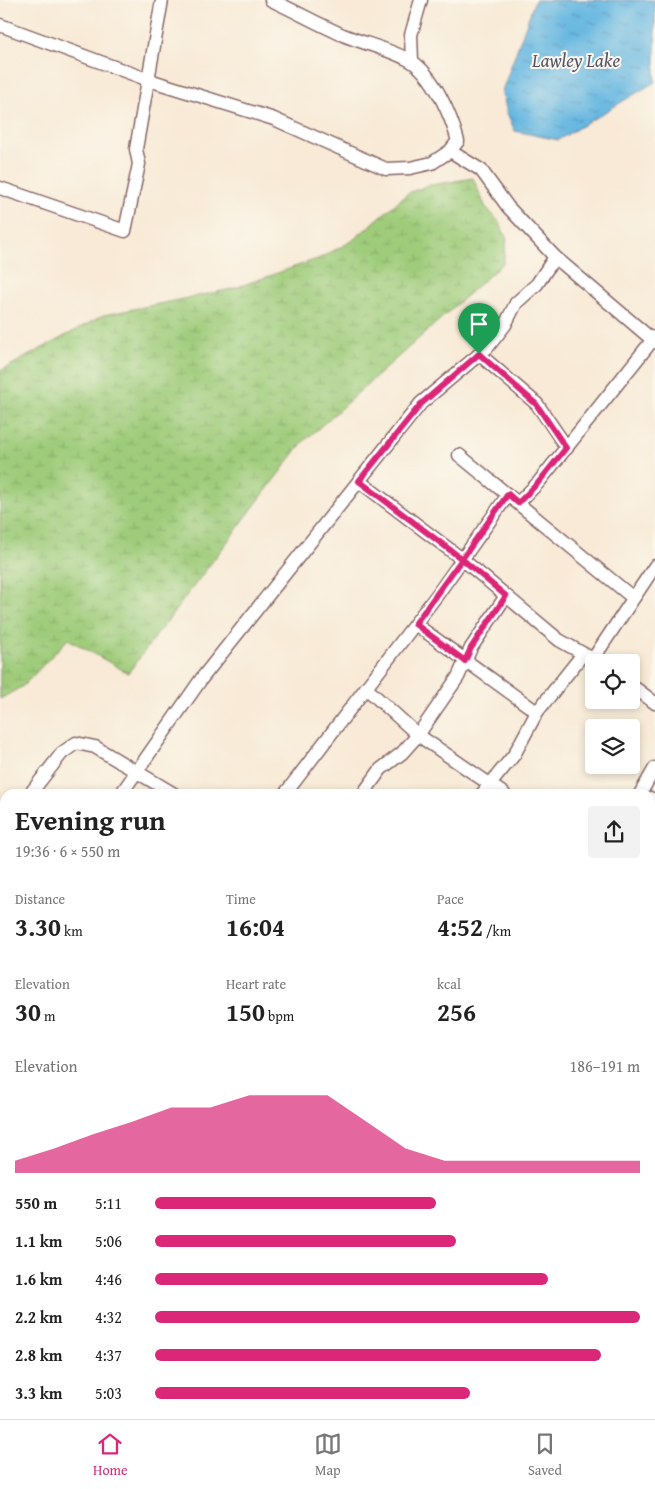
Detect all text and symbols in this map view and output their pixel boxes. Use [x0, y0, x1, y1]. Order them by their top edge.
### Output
water label: Lawley Lake [531, 46, 620, 74]
pin [458, 303, 500, 354]
icon: arrive [465, 310, 493, 338]
map controls [585, 654, 640, 774]
button: locate [585, 654, 640, 709]
button: layers [585, 719, 640, 774]
text: Evening run [15, 799, 166, 840]
button: share [588, 806, 640, 858]
text: 19:36 · 6 × 550 m [15, 839, 120, 863]
text: Distance [15, 889, 65, 909]
text: Time [226, 889, 256, 909]
text: Pace [437, 889, 464, 909]
text: 3.30 [15, 909, 61, 945]
text: 16:04 [226, 909, 285, 945]
text: 4:52 [437, 909, 483, 945]
text: km [61, 921, 83, 941]
text: /km [483, 921, 511, 941]
text: Elevation [15, 974, 70, 994]
text: Heart rate [226, 974, 286, 994]
text: kcal [437, 974, 461, 994]
text: 30 [15, 994, 41, 1030]
text: 150 [226, 994, 265, 1030]
text: 256 [437, 994, 476, 1030]
text: m [41, 1006, 55, 1026]
text: bpm [265, 1006, 294, 1026]
text: Elevation [15, 1054, 78, 1078]
text: 186–191 m [570, 1054, 640, 1078]
text: 550 m [15, 1191, 57, 1215]
text: 5:11 [95, 1191, 122, 1215]
text: 1.1 km [15, 1229, 62, 1253]
text: 5:06 [95, 1229, 122, 1253]
text: 1.6 km [15, 1267, 62, 1291]
text: 4:46 [95, 1267, 122, 1291]
text: 2.2 km [15, 1305, 62, 1329]
text: 4:32 [95, 1305, 122, 1329]
text: 2.8 km [15, 1343, 62, 1367]
text: 4:37 [95, 1343, 122, 1367]
text: 3.3 km [15, 1381, 62, 1405]
text: 5:03 [95, 1381, 122, 1405]
tab: Home [93, 1430, 128, 1480]
tab: Map [314, 1430, 342, 1480]
tab: Saved [528, 1430, 562, 1480]

